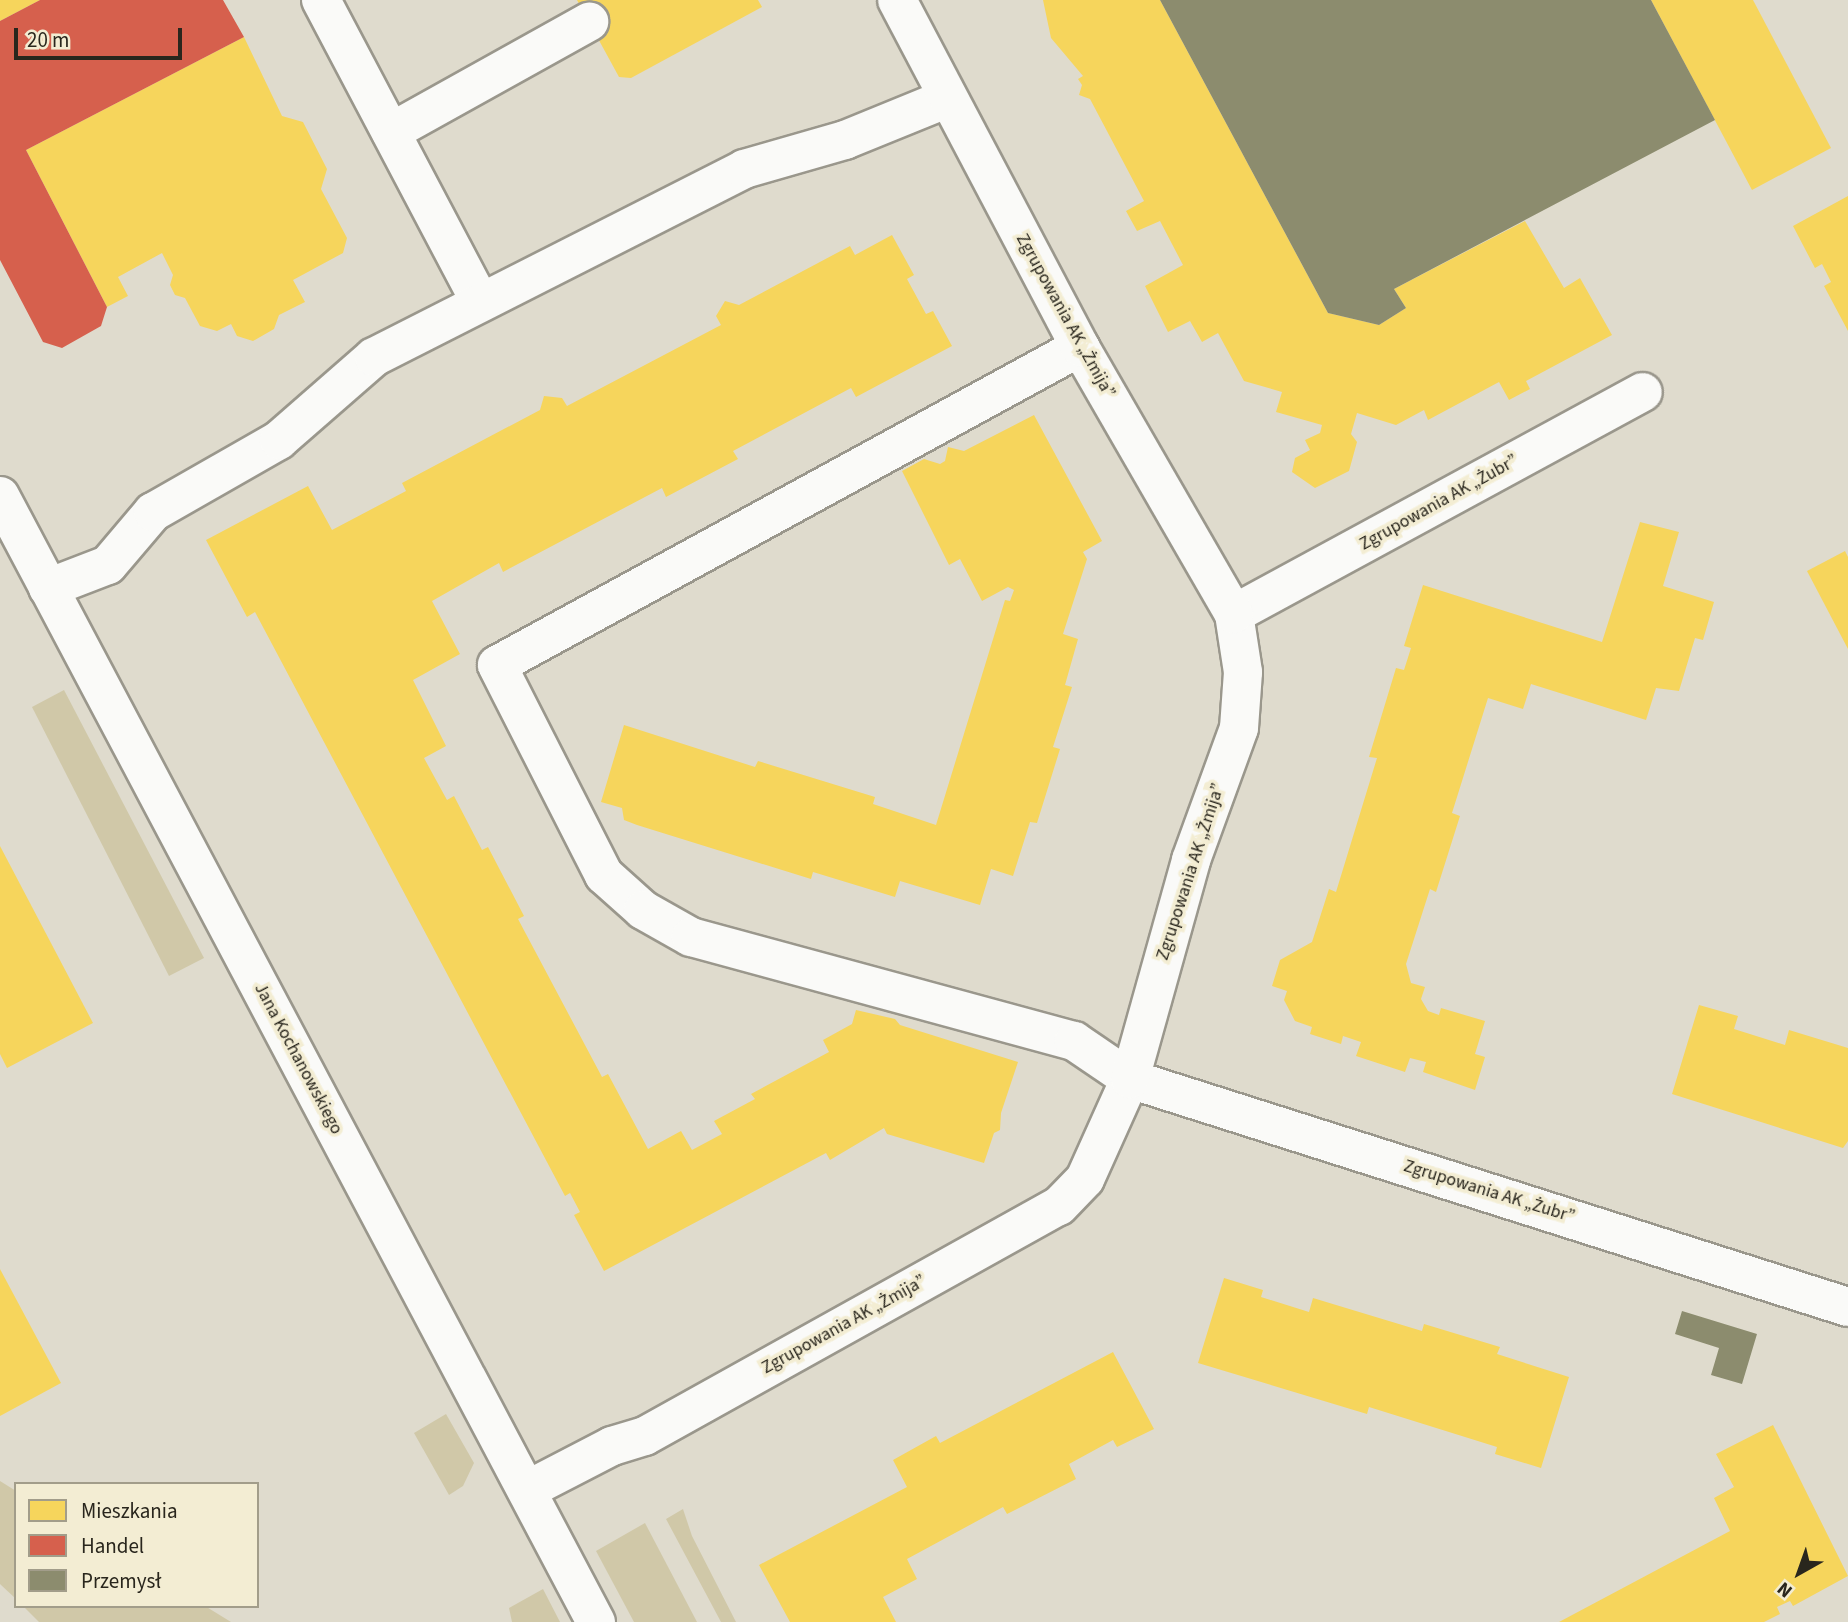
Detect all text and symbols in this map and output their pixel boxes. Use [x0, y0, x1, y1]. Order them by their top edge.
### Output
scale bar [18, 14, 186, 58]
text: 20 m [27, 25, 69, 55]
street label: Zgrupowania AK „Żmija” [1011, 230, 1119, 402]
street label: Zgrupowania AK „Żubr” [1356, 450, 1522, 556]
street label: Zgrupowania AK „Żmija” [1152, 781, 1230, 963]
street label: Jana Kochanowskiego [249, 980, 347, 1138]
street label: Zgrupowania AK „Żubr” [1401, 1156, 1577, 1228]
street label: Zgrupowania AK „Żmija” [758, 1271, 930, 1379]
legend [14, 1482, 259, 1608]
text: Mieszkania [81, 1496, 178, 1526]
text: Handel [81, 1531, 144, 1561]
north arrow [1764, 1538, 1834, 1608]
text: Przemysł [81, 1566, 162, 1596]
text: N [1772, 1575, 1799, 1604]

